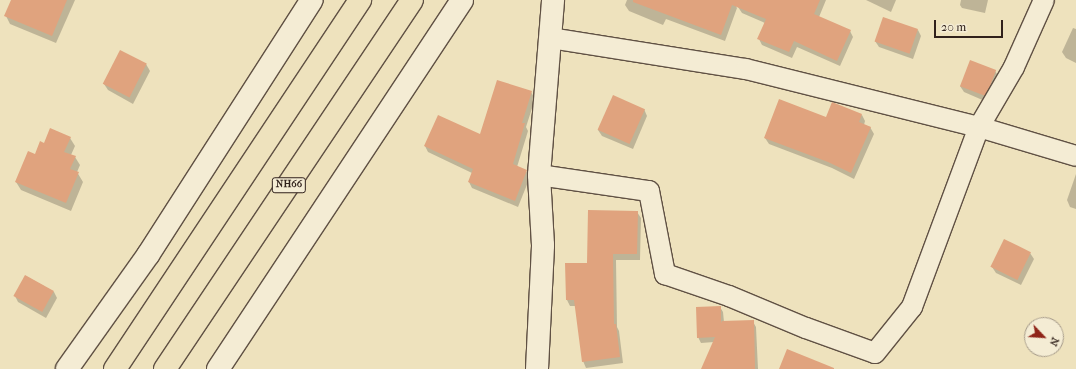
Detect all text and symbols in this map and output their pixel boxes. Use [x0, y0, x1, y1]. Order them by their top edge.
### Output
scale bar [936, 12, 1005, 38]
text: 20 m [941, 20, 966, 34]
road number: NH66 [271, 177, 307, 193]
north arrow [1024, 317, 1064, 357]
text: N [1047, 335, 1062, 348]

